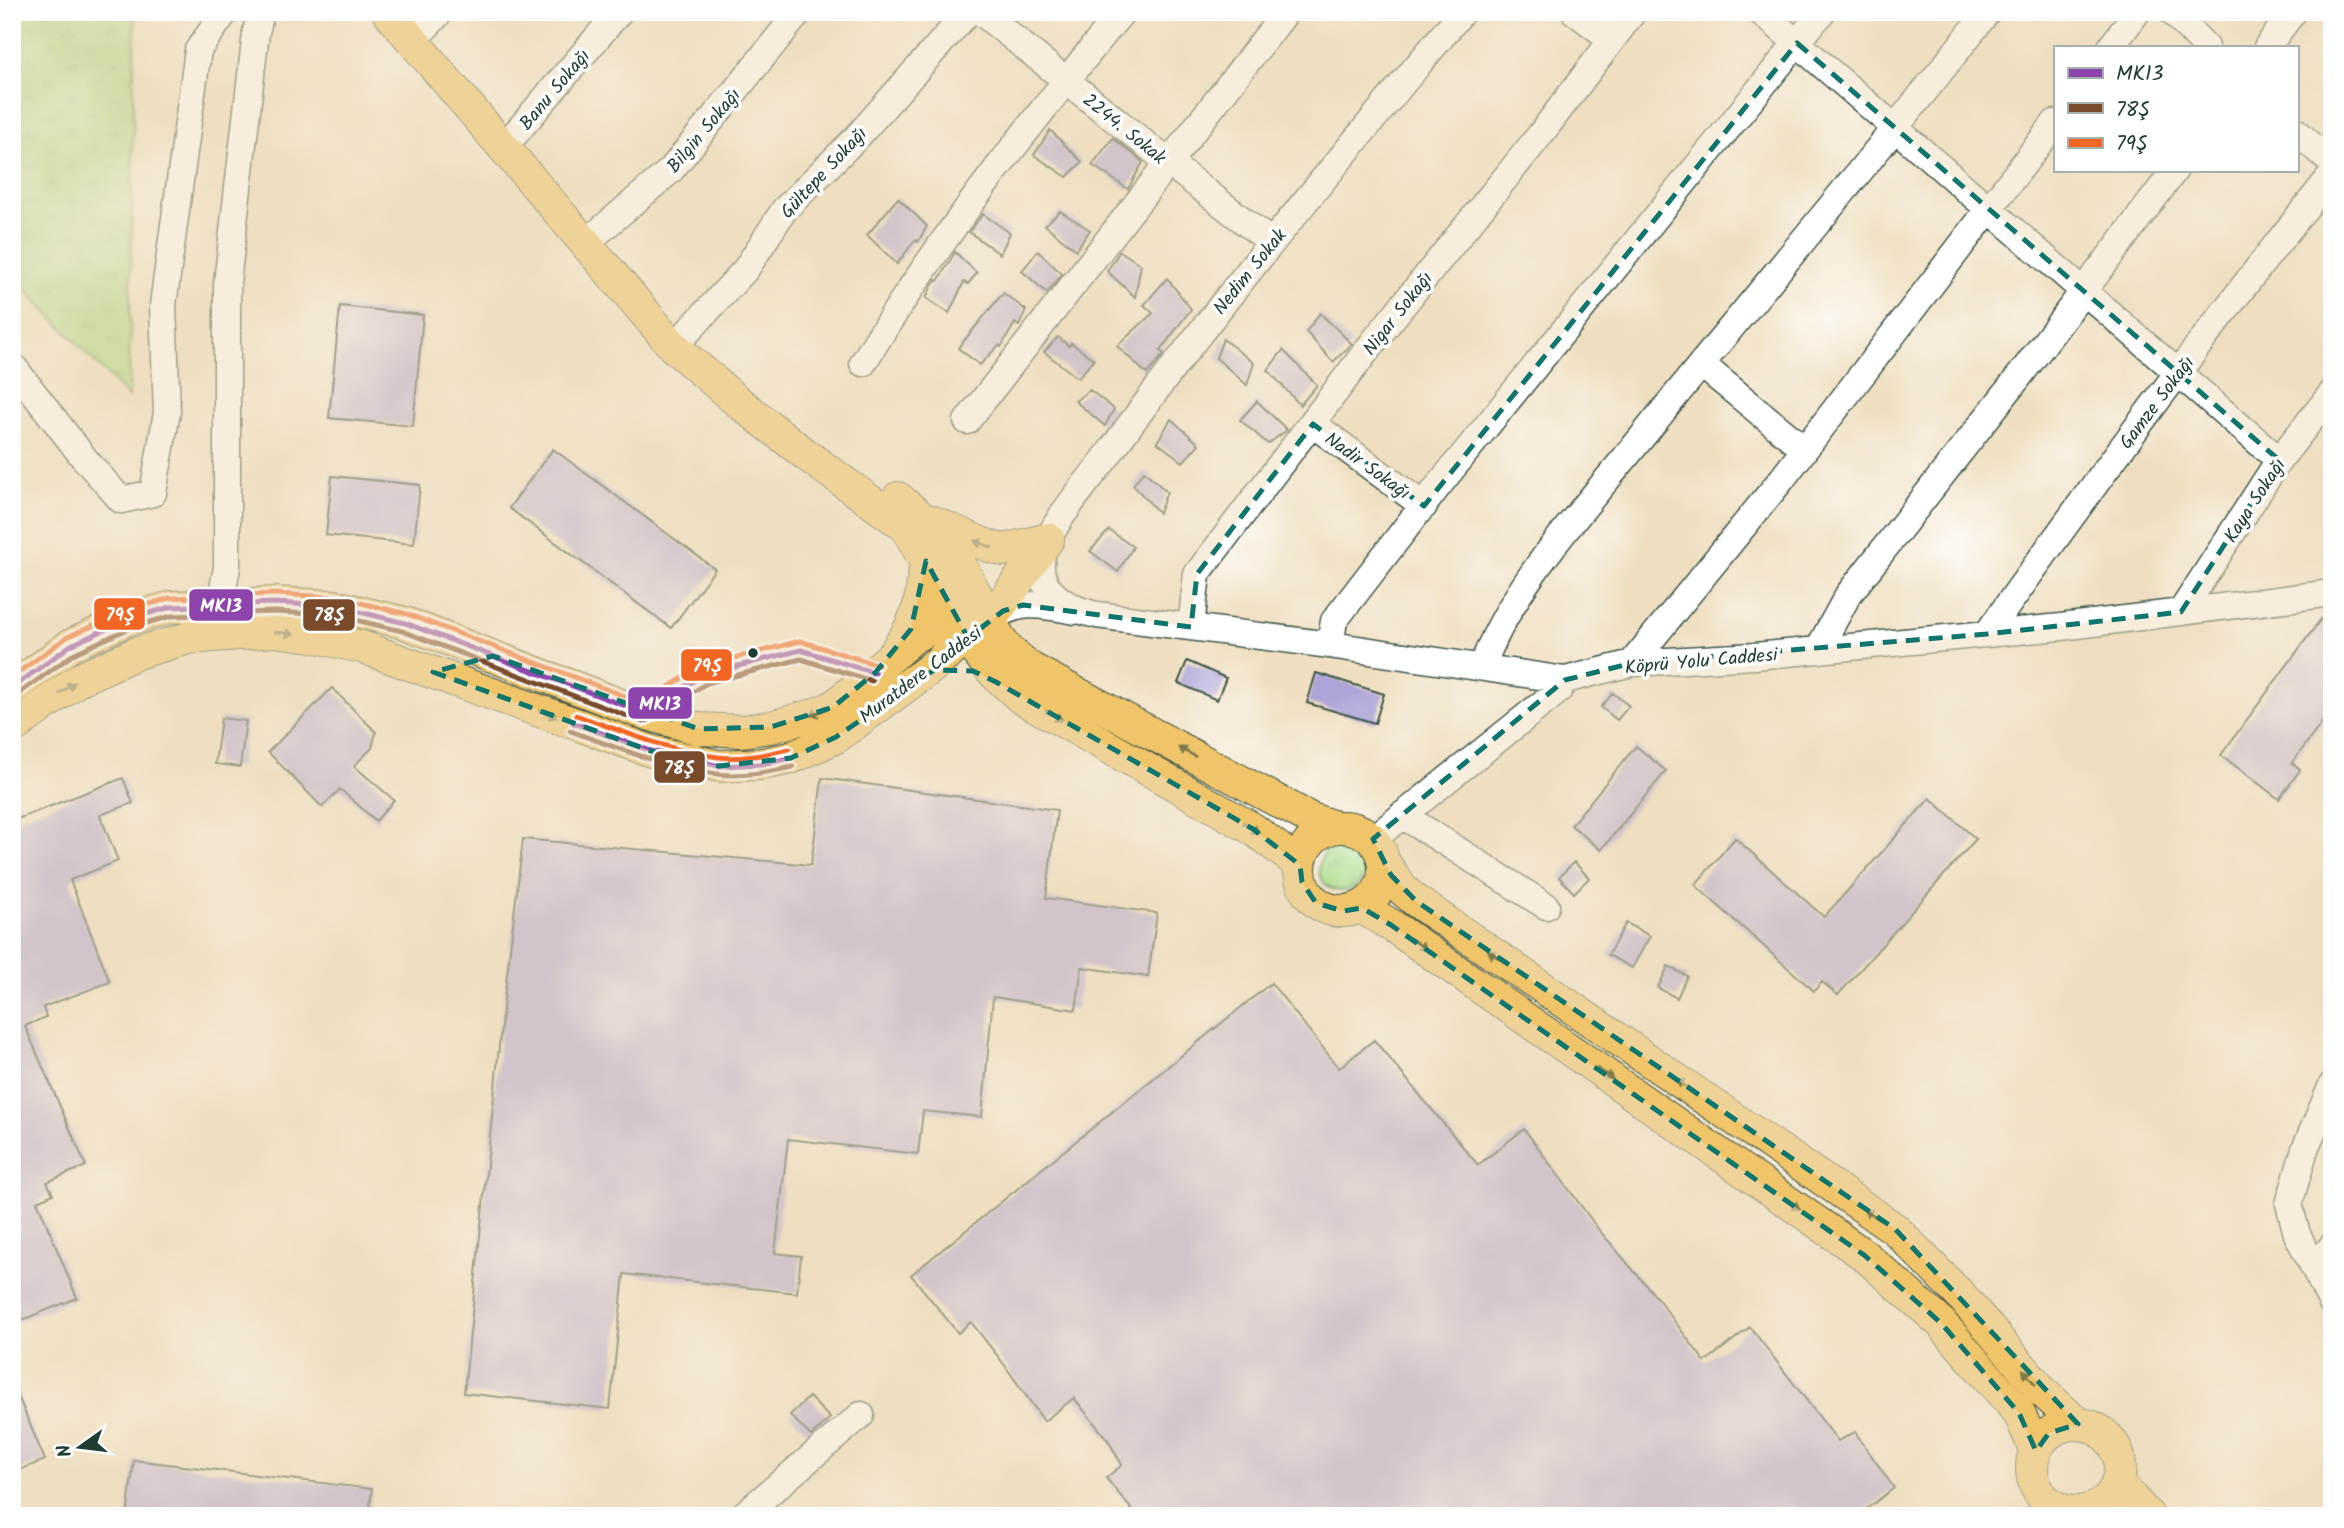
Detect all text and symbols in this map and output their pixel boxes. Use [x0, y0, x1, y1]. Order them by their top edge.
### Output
street label: Banu Sokağı [512, 43, 599, 138]
legend [2054, 46, 2298, 172]
text: MK13 [2116, 58, 2164, 91]
street label: Bilgin Sokağı [660, 82, 749, 180]
street label: 2244. Sokak [1075, 86, 1172, 173]
text: 78Ş [2116, 94, 2150, 127]
street label: Gültepe Sokağı [774, 120, 875, 226]
text: 79Ş [2116, 128, 2147, 161]
street label: Nedim Sokak [1206, 223, 1295, 322]
street label: Nigar Sokağı [1356, 266, 1441, 363]
street label: Gamze Sokağı [2112, 350, 2203, 456]
street label: Nadir Sokağı [1318, 425, 1416, 508]
street label: Kaya Sokağı [2217, 453, 2294, 550]
one-way arrow [973, 538, 994, 549]
line badge: MK13 [188, 588, 254, 622]
text: MK13 [200, 592, 242, 622]
line badge: 79Ş [93, 597, 146, 631]
line badge: 78Ş [302, 598, 356, 632]
text: 79Ş [106, 601, 135, 631]
text: 78Ş [314, 601, 345, 631]
street label: Muratdere Caddesi [853, 618, 990, 732]
one-way arrow [273, 627, 295, 638]
street label: Köprü Yolu Caddesi [1624, 640, 1780, 684]
unlabelled marker [746, 646, 760, 660]
line badge: 79Ş [680, 648, 733, 682]
text: 79Ş [693, 652, 722, 682]
one-way arrow [58, 680, 76, 695]
line badge: MK13 [627, 686, 693, 720]
text: MK13 [639, 690, 681, 720]
one-way arrow [809, 707, 830, 718]
one-way arrow [537, 708, 558, 719]
one-way arrow [1044, 709, 1063, 722]
one-way arrow [1176, 747, 1196, 759]
line badge: 78Ş [653, 750, 706, 784]
text: 78Ş [664, 754, 695, 784]
one-way arrow [1241, 822, 1261, 835]
one-way arrow [1409, 937, 1427, 951]
one-way arrow [1487, 950, 1506, 963]
one-way arrow [1596, 1067, 1614, 1081]
one-way arrow [1675, 1078, 1693, 1092]
one-way arrow [1783, 1197, 1801, 1211]
one-way arrow [1862, 1208, 1881, 1221]
one-way arrow [2022, 1368, 2037, 1385]
north arrow [46, 1412, 116, 1482]
text: N [49, 1441, 81, 1460]

